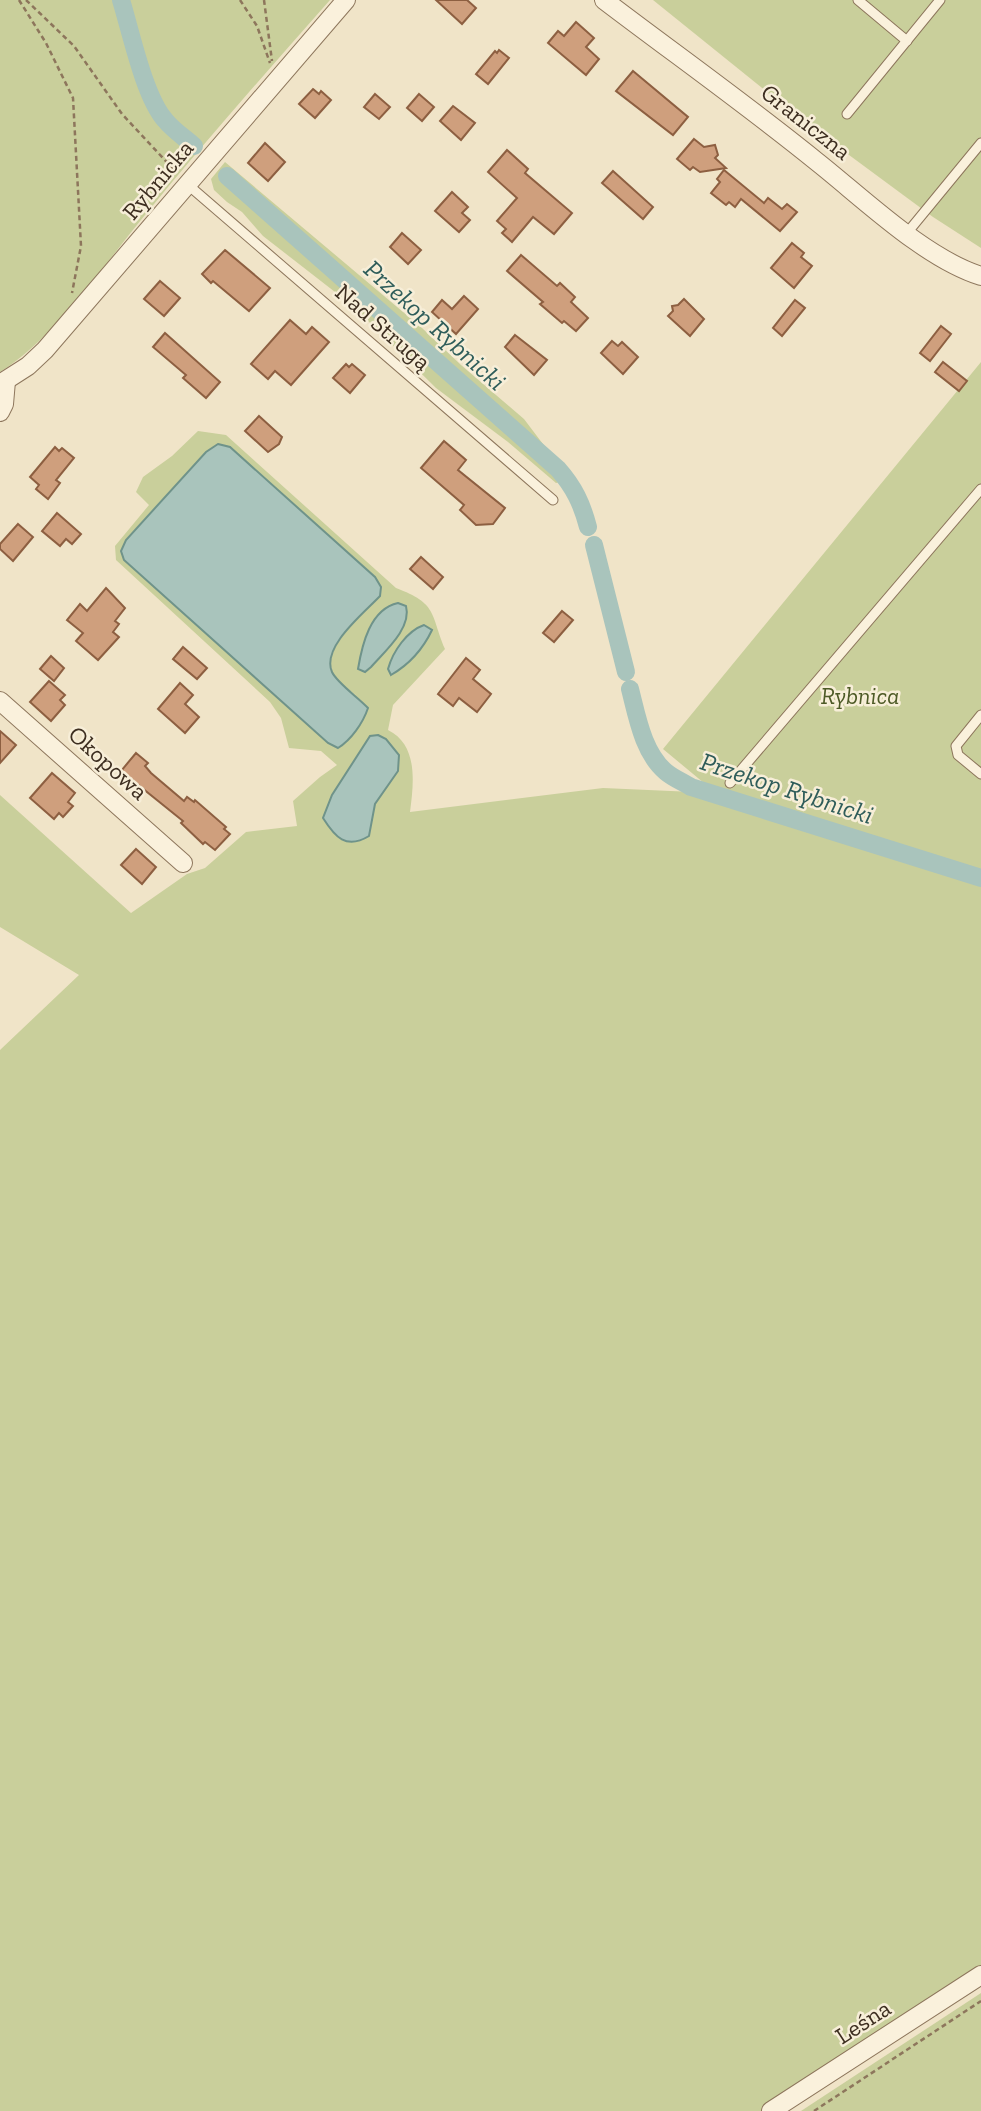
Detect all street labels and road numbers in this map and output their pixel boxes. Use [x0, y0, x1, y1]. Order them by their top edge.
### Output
street label: Graniczna [755, 77, 857, 166]
street label: Rybnicka [116, 134, 200, 225]
street label: Nad Strugą [330, 277, 437, 376]
street label: Okopowa [63, 719, 154, 806]
street label: Leśna [830, 1993, 896, 2050]

